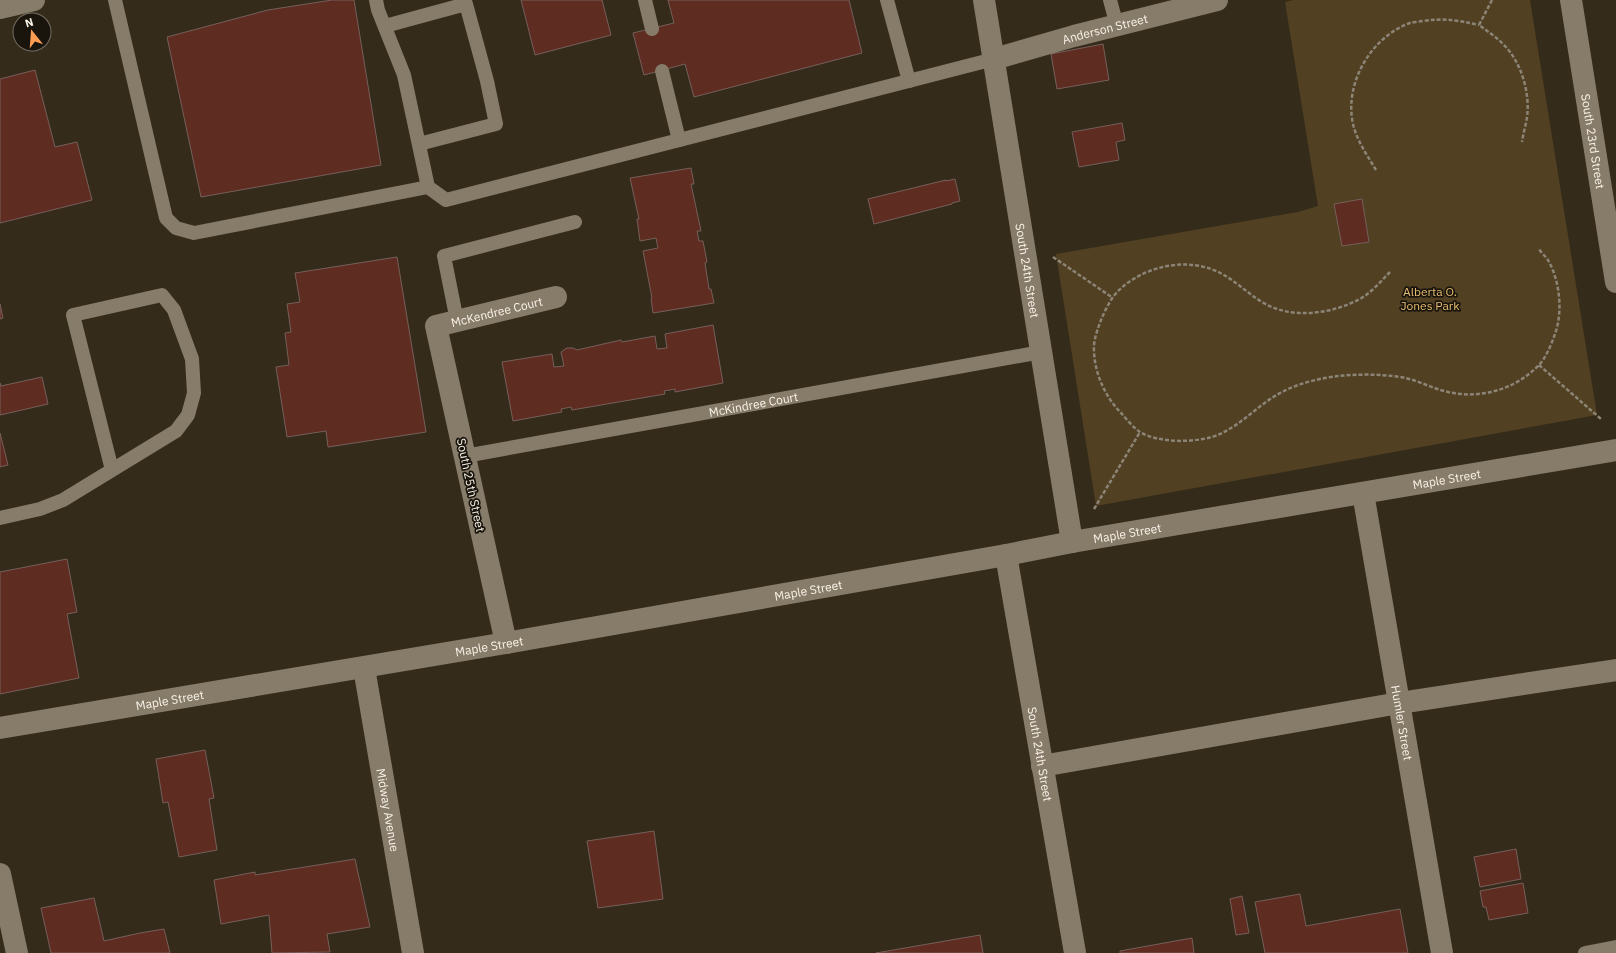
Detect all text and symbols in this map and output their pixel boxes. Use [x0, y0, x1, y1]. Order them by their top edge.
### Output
street label: Anderson Street [1060, 10, 1149, 47]
north arrow [12, 12, 52, 52]
text: N [23, 15, 35, 30]
street label: South 23rd Street [1579, 93, 1609, 190]
street label: South 24th Street [1013, 222, 1043, 319]
park label: Alberta O. Jones Park [1400, 284, 1460, 313]
street label: McKendree Court [449, 293, 544, 330]
street label: McKindree Court [708, 389, 799, 419]
street label: South 25th Street [454, 437, 488, 533]
street label: Maple Street [1411, 466, 1482, 492]
street label: Maple Street [1092, 520, 1162, 546]
street label: Maple Street [773, 576, 843, 603]
street label: Maple Street [454, 633, 524, 659]
street label: Humler Street [1389, 684, 1416, 761]
street label: Maple Street [134, 686, 205, 713]
street label: South 24th Street [1025, 706, 1056, 802]
street label: Midway Avenue [374, 767, 403, 853]

